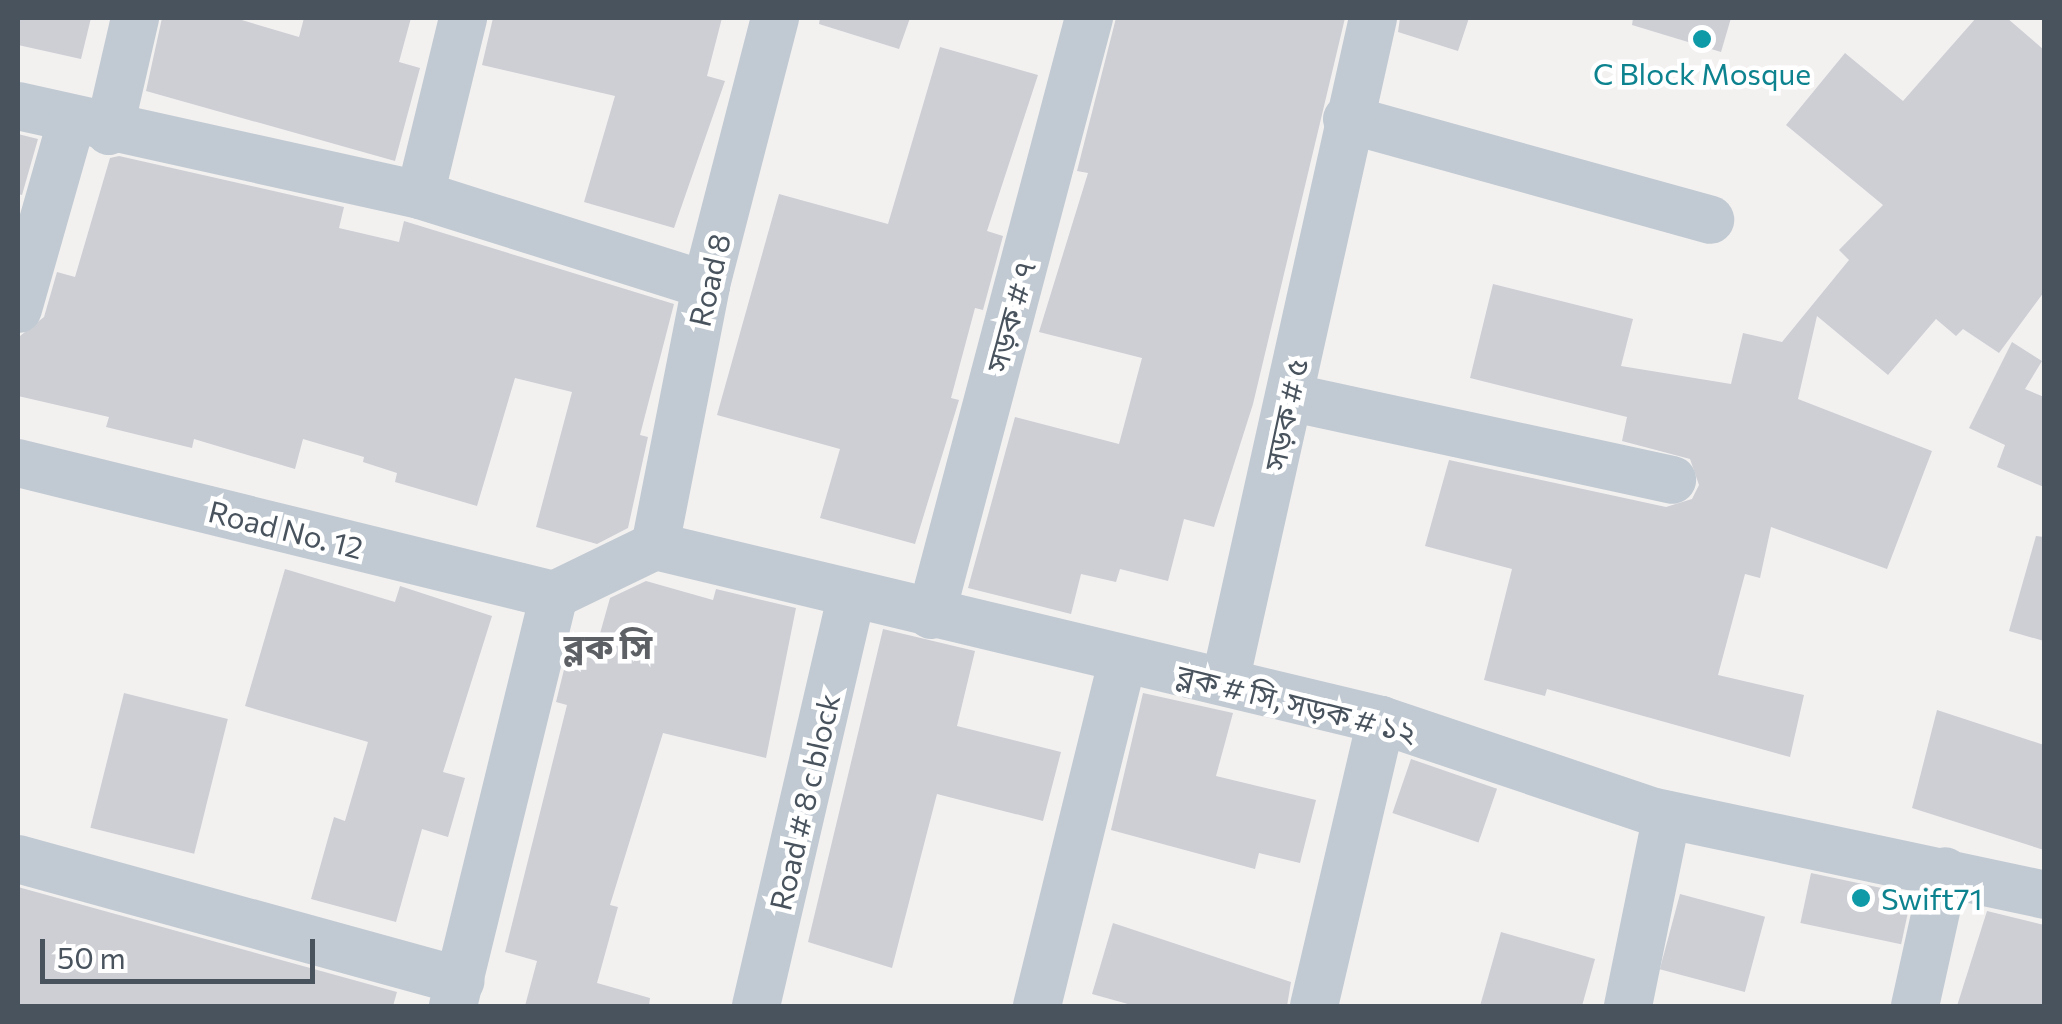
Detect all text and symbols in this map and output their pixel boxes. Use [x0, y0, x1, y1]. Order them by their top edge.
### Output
marker: C Block Mosque [1691, 28, 1713, 50]
place label: C Block Mosque [1593, 55, 1811, 91]
street label: Road 8 [681, 230, 737, 330]
street label: সড়ক # ৭ [978, 256, 1042, 376]
street label: সড়ক # ৫ [1256, 355, 1314, 473]
street label: Road No. 12 [205, 492, 367, 566]
district label: ব্লক সি [564, 624, 652, 666]
street label: ব্লক # সি, সড়ক # ১২ [1174, 656, 1420, 750]
street label: Road # 8 c block [762, 690, 846, 914]
place label: Swift71 [1881, 880, 1982, 916]
marker: Swift71 [1850, 887, 1872, 909]
scale bar [45, 919, 320, 981]
text: 50 m [57, 938, 126, 975]

